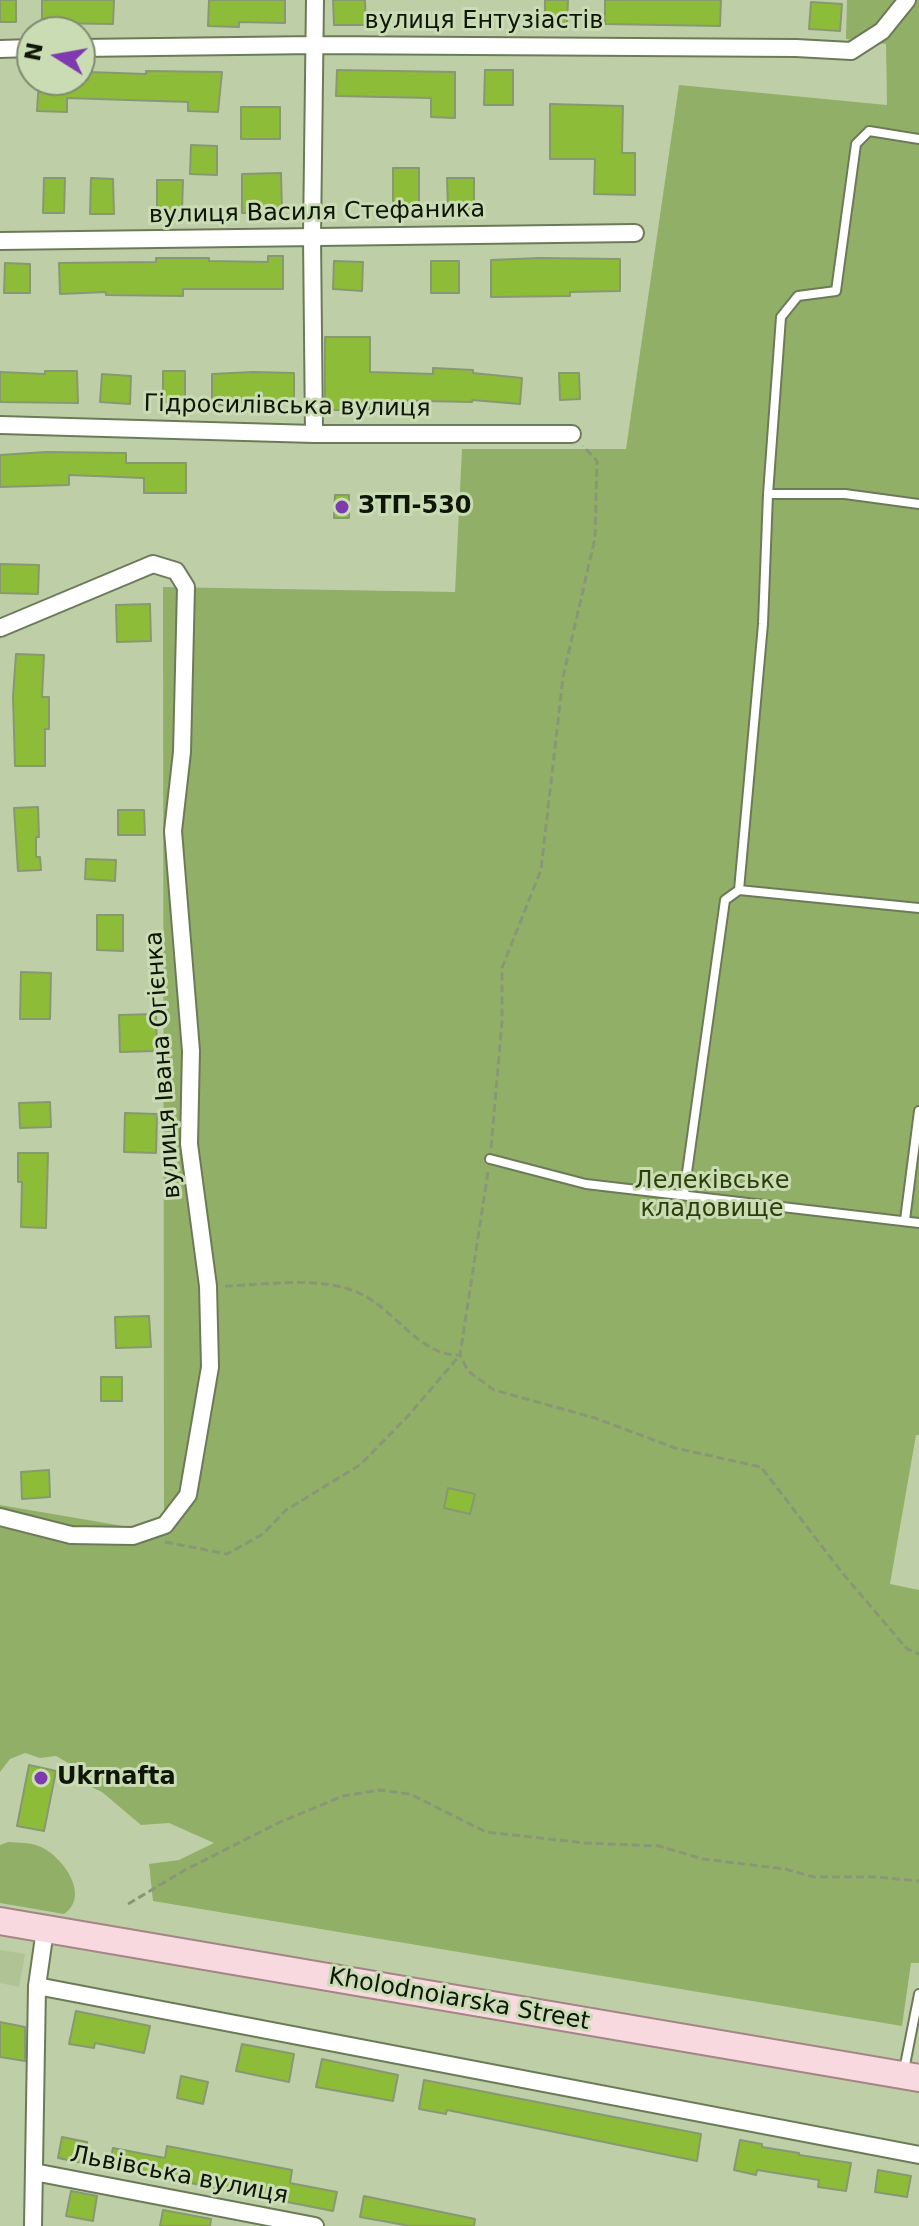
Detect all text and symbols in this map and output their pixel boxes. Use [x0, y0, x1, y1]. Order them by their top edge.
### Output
street label: вулиця Ентузіастів [365, 8, 603, 36]
north arrow [16, 16, 96, 96]
text: N [20, 40, 48, 63]
street label: вулиця Василя Стефаника [149, 196, 485, 230]
street label: Гідросилівська вулиця [143, 390, 431, 424]
place label: ЗТП-530 [358, 493, 472, 521]
marker: ЗТП-530 [333, 498, 351, 516]
street label: вулиця Івана Огієнка [140, 930, 188, 1200]
park label: Лелеківське кладовище [635, 1168, 789, 1224]
place label: Ukrnafta [57, 1764, 176, 1792]
marker: Ukrnafta [32, 1769, 50, 1787]
street label: Kholodnoiarska Street [326, 1963, 592, 2037]
street label: Львівська вулиця [68, 2141, 290, 2211]

